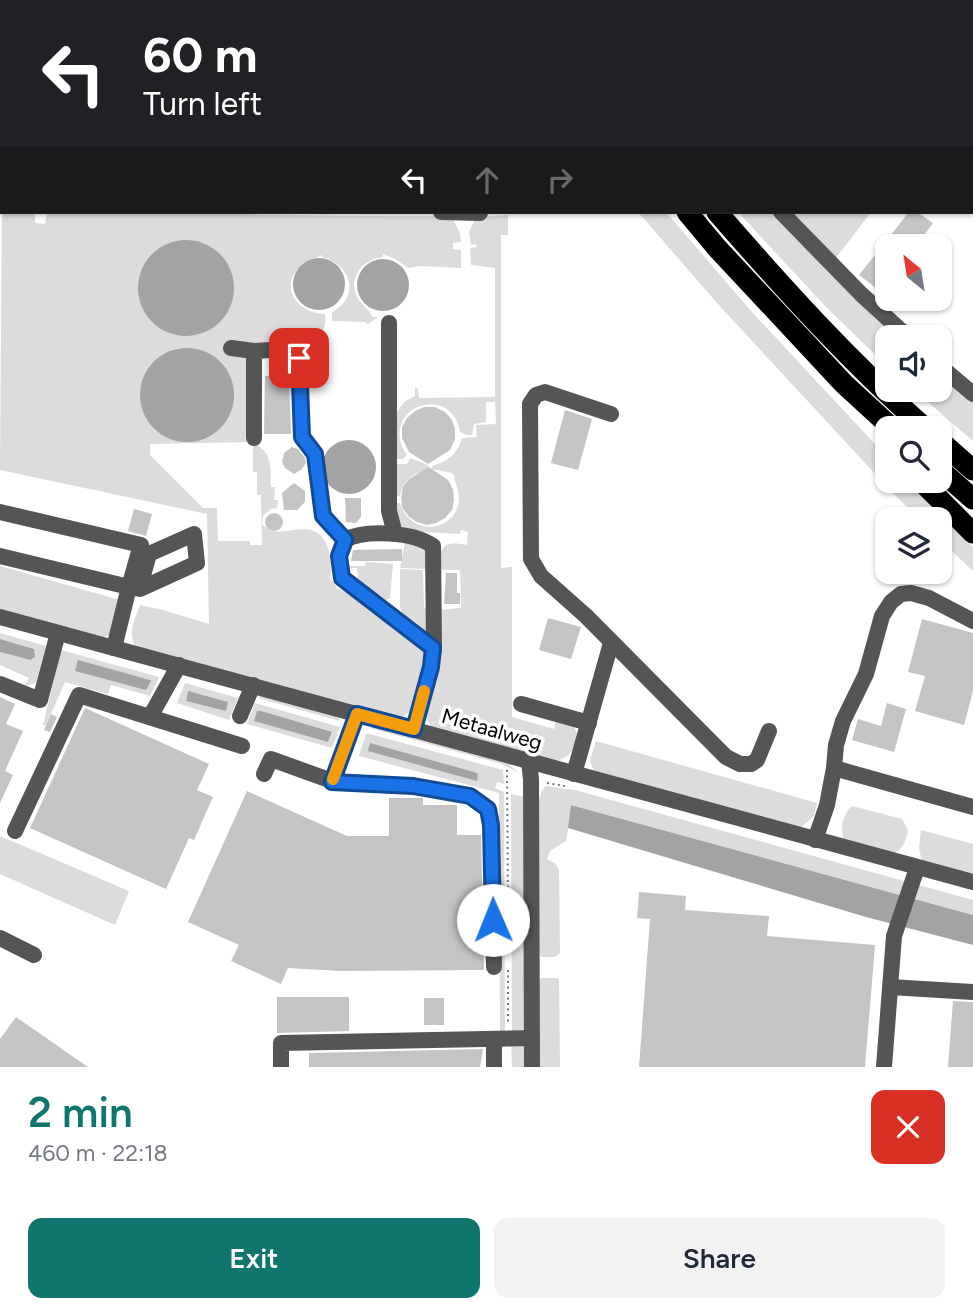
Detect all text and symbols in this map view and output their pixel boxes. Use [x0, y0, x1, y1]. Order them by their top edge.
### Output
text: 60 m [143, 25, 258, 84]
icon: left [28, 28, 119, 119]
text: Turn left [143, 85, 262, 123]
icon: left [395, 161, 433, 199]
icon: ahead [468, 161, 506, 199]
icon: right [541, 161, 579, 199]
north arrow [875, 234, 952, 312]
map controls [875, 234, 952, 584]
button: sound [875, 325, 952, 402]
pin [269, 328, 329, 388]
icon: arrive [280, 339, 318, 377]
button: search [875, 416, 952, 493]
button: layers [875, 507, 952, 584]
street label: Metaalweg [439, 703, 545, 755]
position arrow [456, 883, 530, 957]
text: 2 min [28, 1087, 133, 1138]
button: close [871, 1090, 945, 1164]
text: 460 m · 22:18 [28, 1139, 168, 1167]
button: Exit [28, 1218, 480, 1298]
button: Share [494, 1218, 945, 1298]

